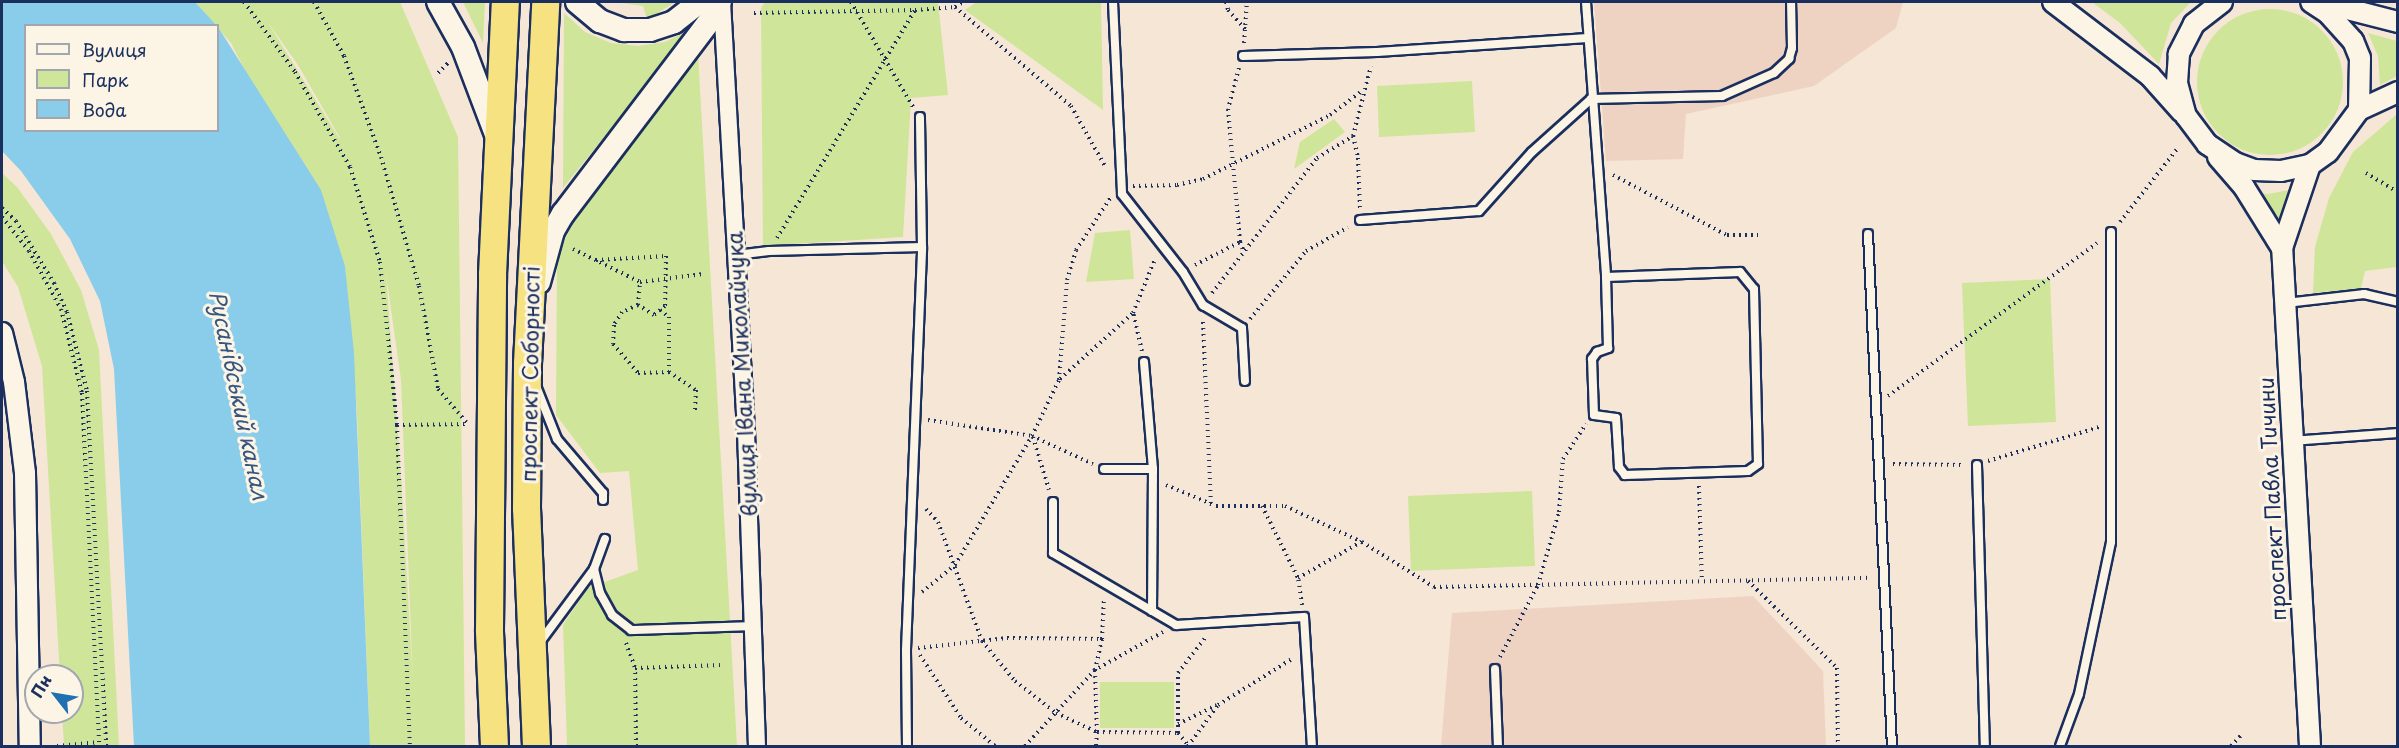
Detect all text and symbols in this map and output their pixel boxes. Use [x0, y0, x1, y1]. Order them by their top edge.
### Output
legend [24, 24, 219, 132]
text: Вулиця [82, 36, 147, 63]
text: Парк [82, 66, 128, 93]
text: Вода [82, 96, 127, 123]
street label: вулиця Івана Миколайчука [721, 231, 761, 517]
street label: проспект Соборності [515, 265, 543, 483]
water label: Русанівський канал [205, 287, 275, 503]
street label: проспект Павла Тичини [2252, 375, 2290, 623]
north arrow [24, 664, 84, 724]
text: Пн [24, 670, 57, 702]

